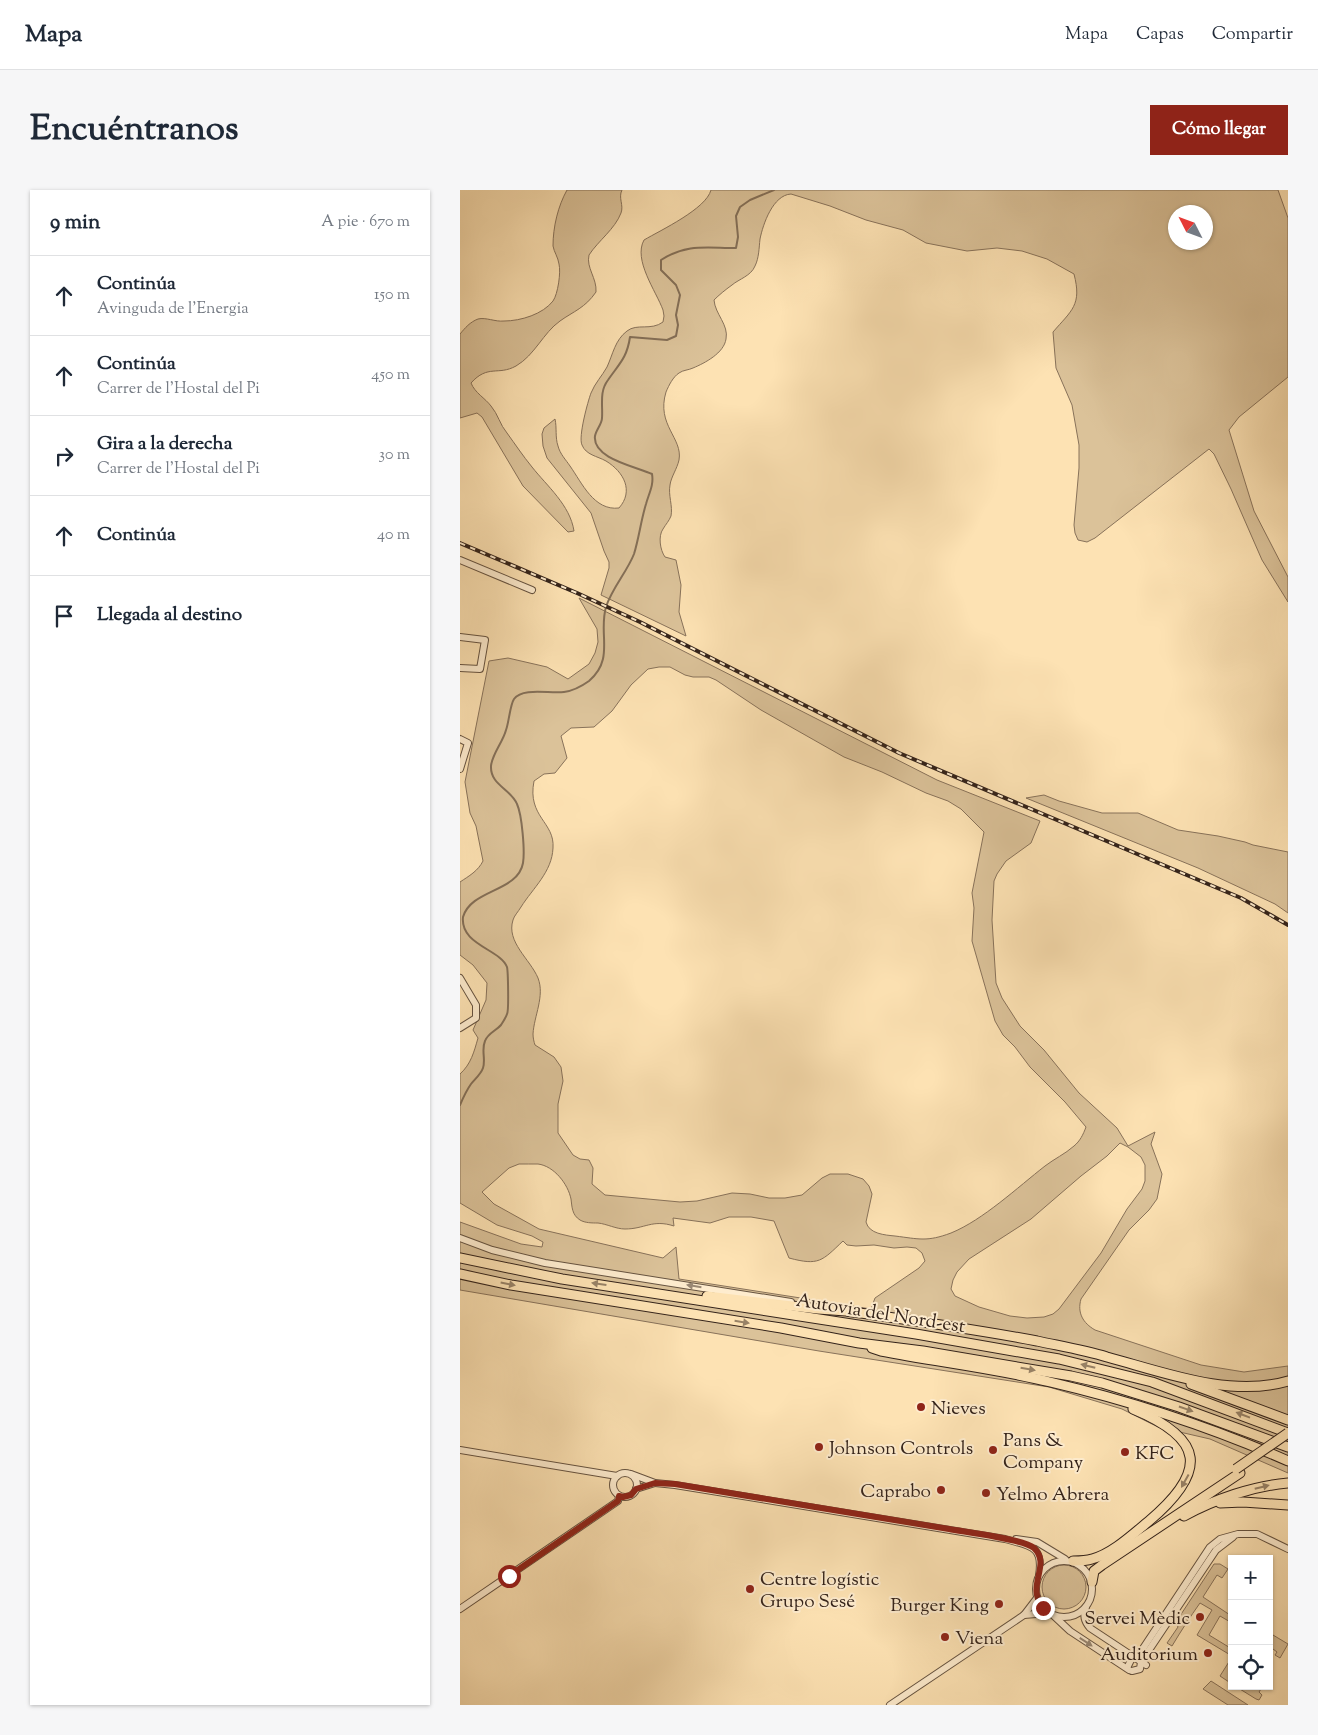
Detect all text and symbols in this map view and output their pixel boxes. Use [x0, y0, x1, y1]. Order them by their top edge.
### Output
text: Mapa [25, 18, 82, 52]
text: Mapa [1065, 22, 1108, 48]
text: Capas [1136, 22, 1184, 48]
text: Compartir [1212, 22, 1293, 48]
text: Encuéntranos [30, 105, 239, 156]
button: Cómo llegar [1150, 105, 1288, 155]
north arrow [1168, 205, 1213, 250]
text: 9 min [50, 208, 100, 238]
text: A pie · 670 m [321, 211, 410, 234]
text: Continúa [97, 271, 176, 298]
icon: ahead [50, 282, 78, 310]
text: 150 m [374, 284, 410, 307]
text: Avinguda de l'Energia [97, 298, 249, 321]
text: Continúa [97, 351, 176, 378]
icon: ahead [50, 362, 78, 390]
text: 450 m [371, 364, 410, 387]
text: Carrer de l'Hostal del Pi [97, 378, 260, 401]
text: Gira a la derecha [97, 431, 232, 458]
icon: right [50, 442, 78, 470]
text: 30 m [379, 444, 410, 467]
text: Carrer de l'Hostal del Pi [97, 458, 260, 481]
icon: ahead [50, 522, 78, 550]
text: Continúa [97, 522, 176, 549]
text: 40 m [377, 524, 410, 547]
icon: arrive [50, 602, 78, 630]
text: Llegada al destino [97, 602, 242, 629]
one-way arrow [500, 1280, 515, 1288]
one-way arrow [590, 1280, 606, 1288]
one-way arrow [686, 1282, 702, 1290]
street label: Autovia del Nord-est [794, 1288, 968, 1341]
one-way arrow [734, 1318, 750, 1326]
one-way arrow [1080, 1362, 1095, 1370]
one-way arrow [1021, 1365, 1037, 1373]
place label: Nieves [931, 1396, 986, 1423]
marker: Nieves [915, 1401, 927, 1413]
one-way arrow [1178, 1406, 1193, 1413]
one-way arrow [1235, 1411, 1250, 1419]
place label: Pans & Company [1003, 1428, 1084, 1477]
place label: Johnson Controls [828, 1436, 973, 1463]
marker: Johnson Controls [813, 1441, 825, 1453]
place label: KFC [1135, 1441, 1175, 1468]
marker: Pans & Company [987, 1444, 999, 1456]
marker: KFC [1119, 1446, 1131, 1458]
one-way arrow [1180, 1474, 1189, 1488]
place label: Caprabo [860, 1479, 931, 1506]
place label: Yelmo Abrera [996, 1482, 1109, 1509]
one-way arrow [1255, 1483, 1270, 1491]
marker: Caprabo [935, 1484, 947, 1496]
marker: Yelmo Abrera [980, 1487, 992, 1499]
map controls [1228, 1555, 1273, 1690]
button: + [1228, 1555, 1273, 1600]
route start [498, 1565, 521, 1588]
place label: Centre logístic Grupo Sesé [760, 1567, 880, 1616]
marker: Centre logístic Grupo Sesé [744, 1583, 756, 1595]
place label: Burger King [890, 1593, 989, 1620]
route end [1032, 1597, 1055, 1620]
marker: Burger King [993, 1598, 1005, 1610]
button: − [1228, 1600, 1273, 1645]
place label: Servei Mèdic [1084, 1606, 1190, 1633]
marker: Servei Mèdic [1194, 1611, 1206, 1623]
place label: Viena [955, 1626, 1004, 1653]
marker: Viena [939, 1631, 951, 1643]
one-way arrow [1080, 1637, 1093, 1647]
place label: Auditorium [1100, 1642, 1198, 1669]
button: locate [1228, 1645, 1273, 1690]
marker: Auditorium [1202, 1647, 1214, 1659]

